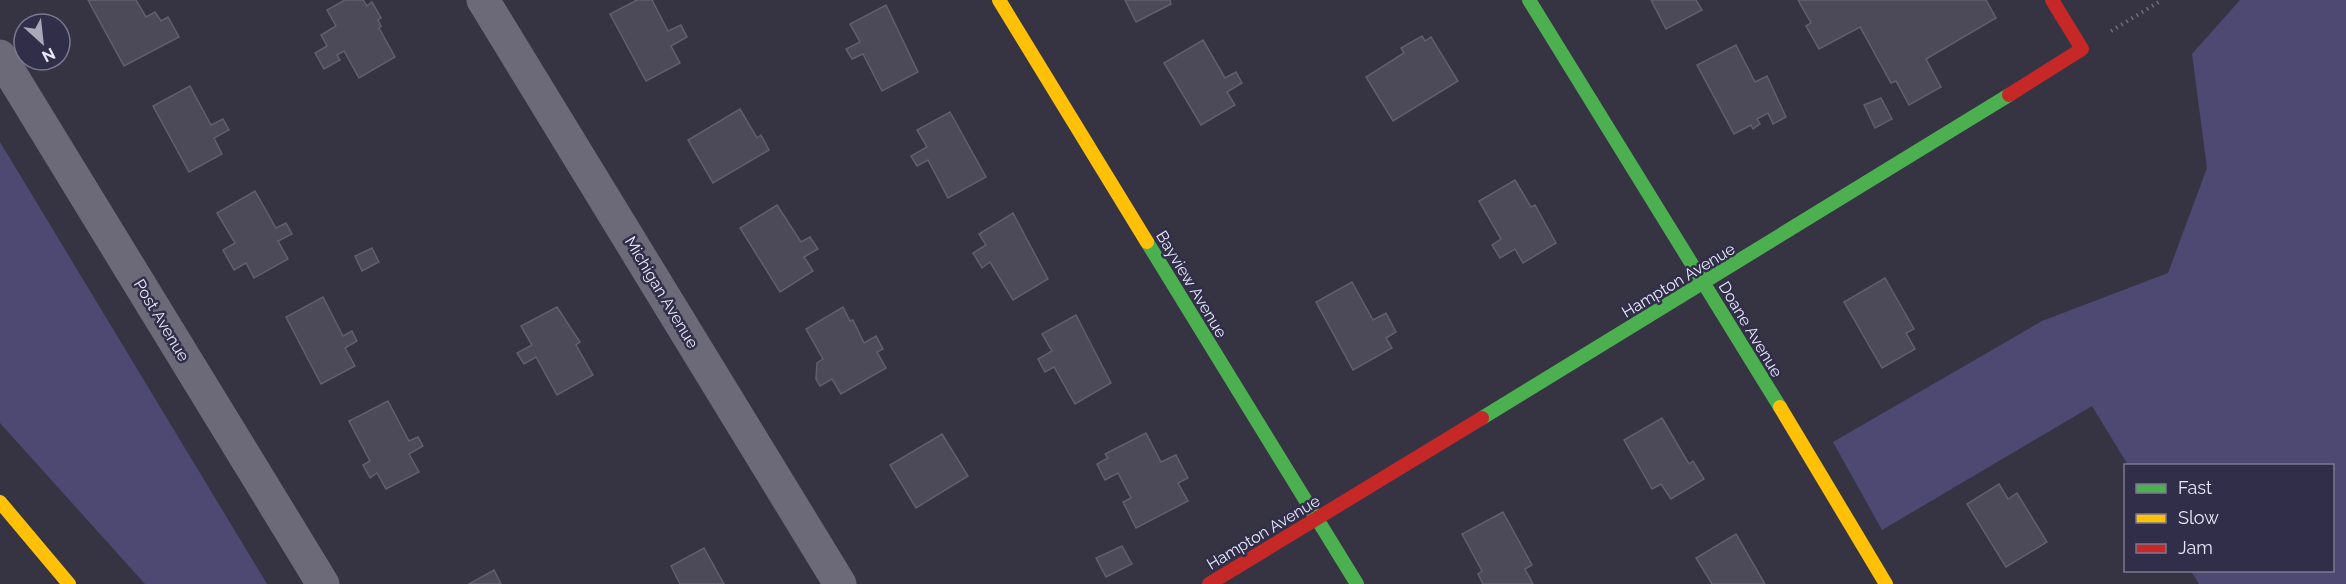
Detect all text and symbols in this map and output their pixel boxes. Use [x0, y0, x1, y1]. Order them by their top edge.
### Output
north arrow [12, 12, 72, 72]
text: N [39, 44, 58, 66]
street label: Bayview Avenue [1152, 227, 1231, 341]
street label: Michigan Avenue [621, 233, 702, 351]
street label: Hampton Avenue [1618, 239, 1738, 322]
street label: Post Avenue [130, 276, 193, 365]
street label: Doane Avenue [1715, 278, 1787, 380]
legend [2124, 464, 2334, 572]
text: Fast [2178, 477, 2212, 498]
street label: Hampton Avenue [1203, 491, 1323, 574]
text: Slow [2178, 507, 2219, 528]
text: Jam [2178, 537, 2213, 558]

